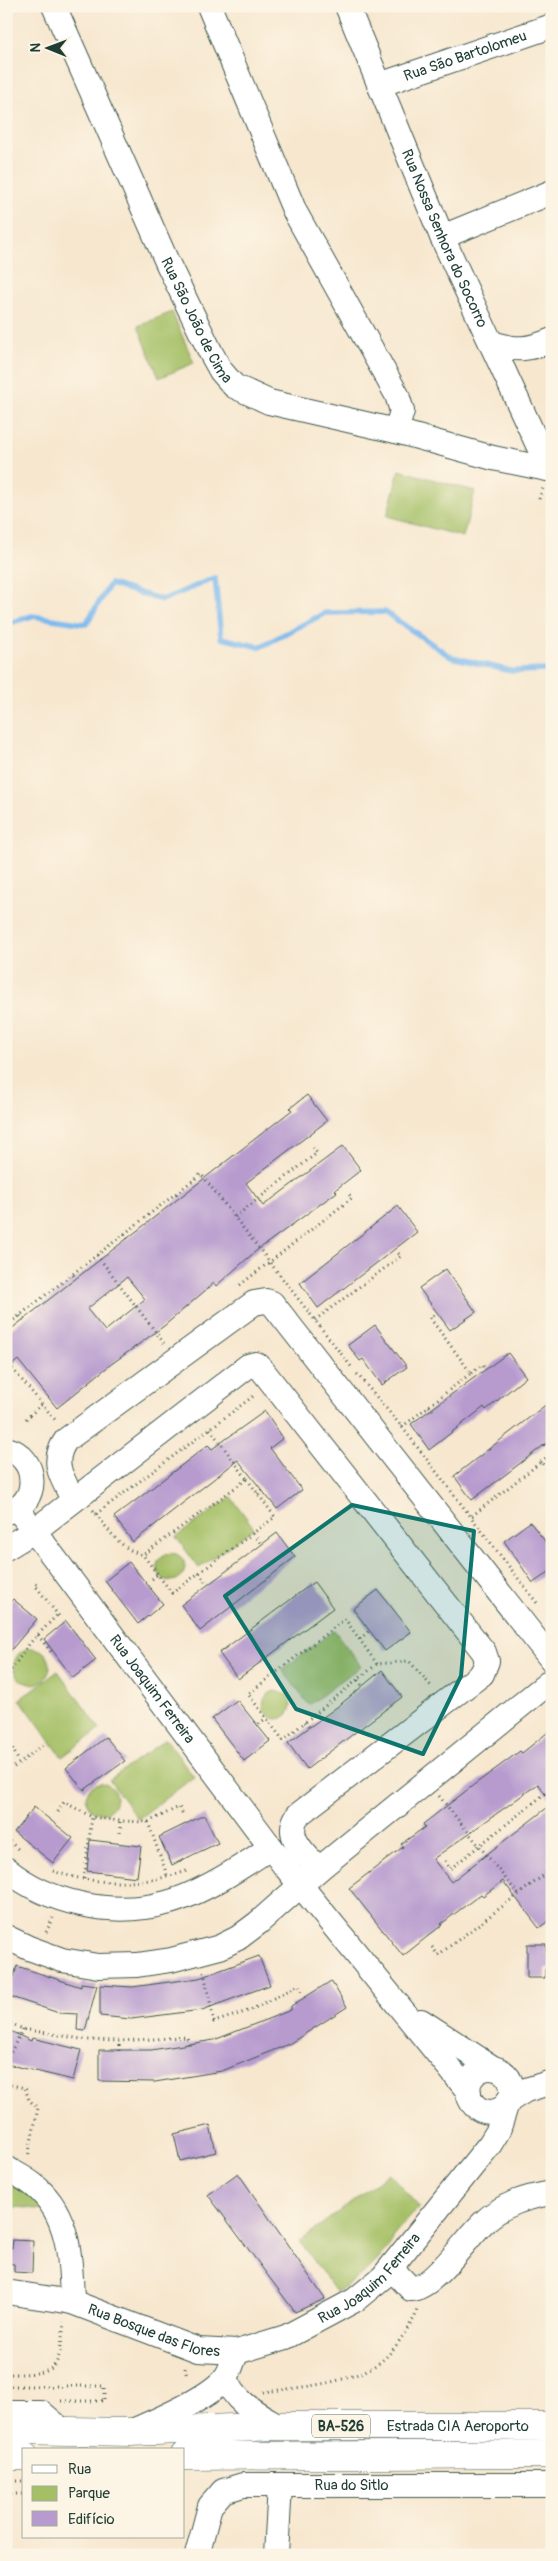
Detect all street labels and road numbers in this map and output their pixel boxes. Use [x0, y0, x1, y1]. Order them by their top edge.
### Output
street label: Rua São Bartolomeu [401, 26, 529, 86]
street label: Rua Nossa Senhora do Socorro [397, 146, 491, 331]
street label: Rua São João de Cima [156, 254, 236, 387]
street label: Rua Joaquim Ferreira [105, 1631, 199, 1747]
street label: Rua Joaquim Ferreira [315, 2229, 425, 2328]
street label: Rua Bosque das Flores [85, 2300, 221, 2361]
road number: BA-526 [312, 2414, 370, 2438]
street label: Estrada CIA Aeroporto [387, 2417, 529, 2436]
street label: Rua do Sitlo [315, 2476, 389, 2495]

